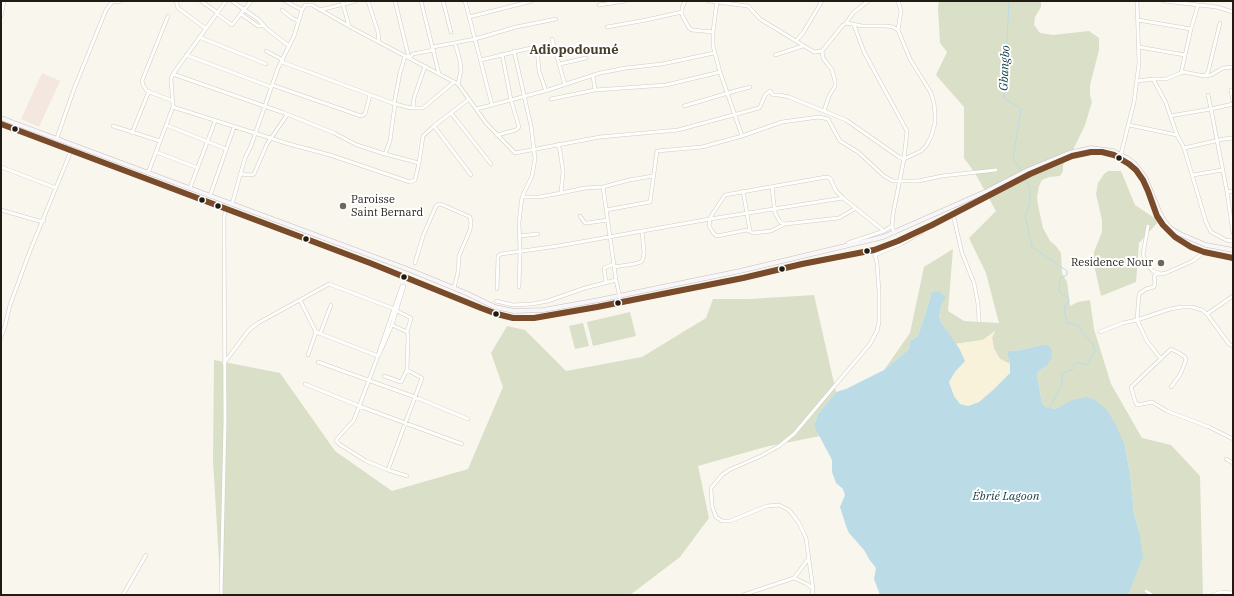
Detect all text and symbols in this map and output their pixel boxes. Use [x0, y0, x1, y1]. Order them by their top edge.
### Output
district label: Adiopodoumé [529, 42, 619, 58]
water label: Gbangbo [997, 45, 1013, 91]
unlabelled marker [10, 124, 20, 134]
unlabelled marker [1114, 153, 1124, 163]
place label: Paroisse Saint Bernard [351, 193, 423, 219]
unlabelled marker [197, 195, 207, 205]
unlabelled marker [213, 201, 223, 211]
marker: Paroisse Saint Bernard [338, 201, 348, 211]
unlabelled marker [301, 234, 311, 244]
unlabelled marker [862, 246, 872, 256]
place label: Residence Nour [1071, 256, 1153, 270]
marker: Residence Nour [1156, 258, 1166, 268]
unlabelled marker [777, 264, 787, 274]
unlabelled marker [399, 272, 409, 282]
unlabelled marker [613, 298, 623, 308]
unlabelled marker [491, 309, 501, 319]
water label: Ébrié Lagoon [972, 490, 1040, 504]

